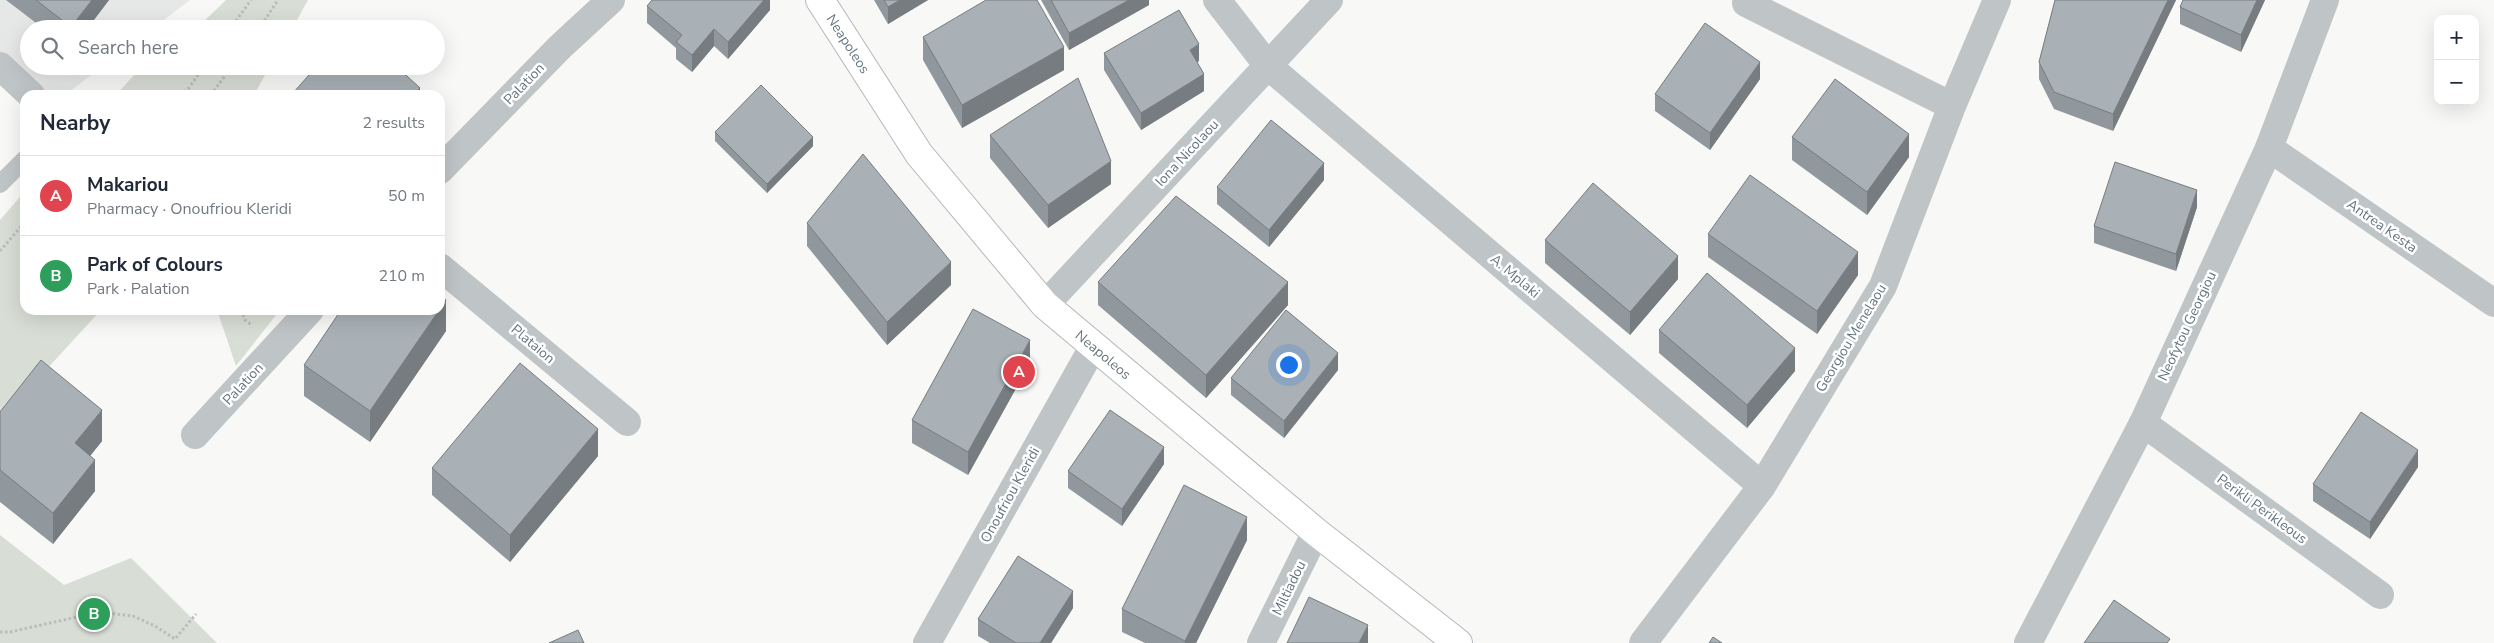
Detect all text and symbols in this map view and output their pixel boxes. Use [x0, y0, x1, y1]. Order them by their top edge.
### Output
street label: Neapoleos [822, 11, 874, 78]
map controls [2434, 15, 2479, 105]
button: + [2434, 15, 2479, 60]
search box [20, 20, 445, 75]
icon: search [38, 34, 66, 62]
text: Search here [78, 35, 179, 61]
street label: Palation [499, 59, 549, 109]
button: − [2434, 60, 2479, 105]
text: Nearby [40, 109, 110, 137]
text: 2 results [363, 112, 425, 134]
street label: Iona Nicolaou [1151, 115, 1223, 191]
text: Makariou [87, 172, 169, 198]
text: A [50, 185, 62, 207]
text: 50 m [388, 185, 425, 207]
street label: Antrea Kesta [2343, 195, 2421, 257]
text: Pharmacy · Onoufriou Kleridi [87, 198, 292, 220]
street label: A. Mplaki [1486, 250, 1544, 302]
text: Park of Colours [87, 252, 223, 278]
text: B [50, 265, 62, 287]
text: 210 m [378, 265, 425, 287]
street label: Neofytou Georgiou [2153, 268, 2221, 384]
text: Park · Palation [87, 278, 190, 300]
street label: Georgiou Menelaou [1811, 280, 1891, 396]
street label: Plataion [507, 320, 559, 368]
street label: Neapoleos [1071, 326, 1135, 384]
your location [1276, 352, 1302, 378]
pin: A [1003, 353, 1035, 391]
street label: Palation [219, 359, 267, 409]
street label: Onoufriou Kleridi [976, 444, 1044, 546]
street label: Perikli Perikleous [2213, 470, 2311, 548]
street label: Miltiadou [1268, 557, 1310, 619]
pin: B [78, 595, 110, 633]

